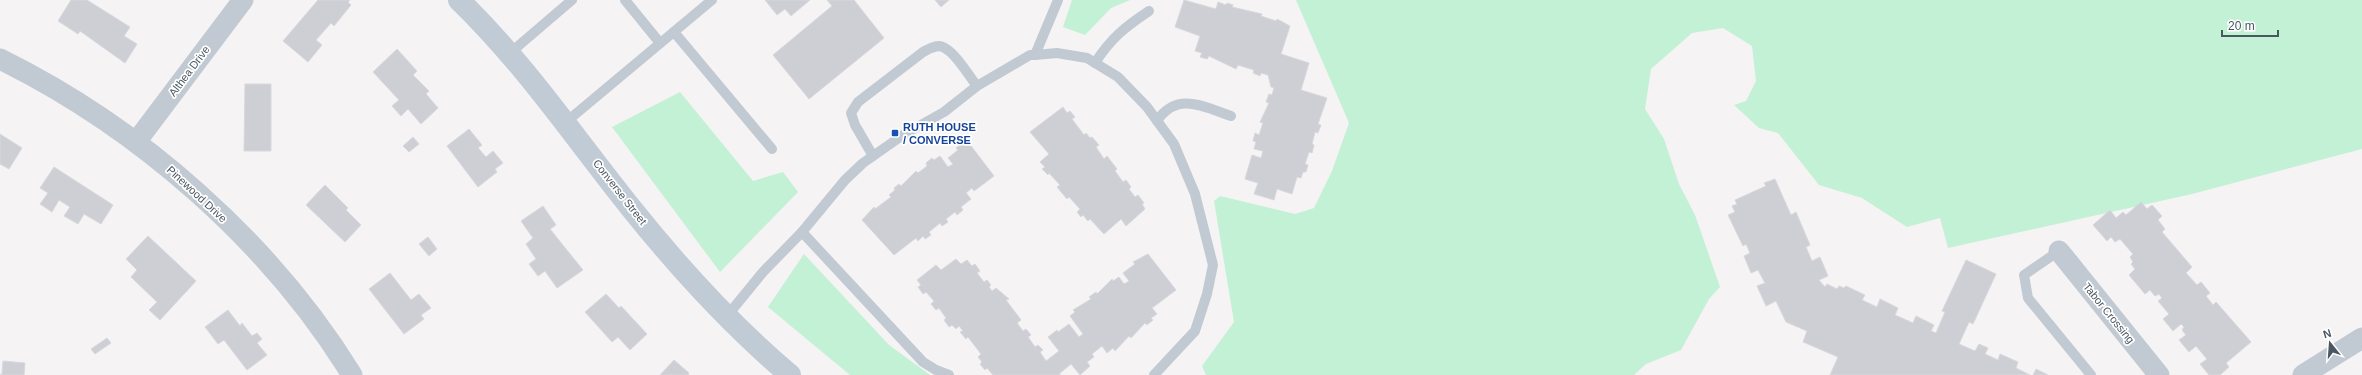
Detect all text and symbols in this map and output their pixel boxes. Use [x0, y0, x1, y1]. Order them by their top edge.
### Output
scale bar [2222, 12, 2278, 38]
text: 20 m [2228, 19, 2255, 33]
street label: Althea Drive [166, 43, 212, 99]
place label: RUTH HOUSE / CONVERSE [903, 121, 976, 146]
marker: RUTH HOUSE / CONVERSE [890, 128, 900, 138]
street label: Converse Street [591, 157, 649, 227]
street label: Pinewood Drive [165, 163, 229, 225]
street label: Tabor Crossing [2081, 280, 2137, 346]
north arrow [2310, 323, 2350, 363]
text: N [2322, 327, 2333, 340]

